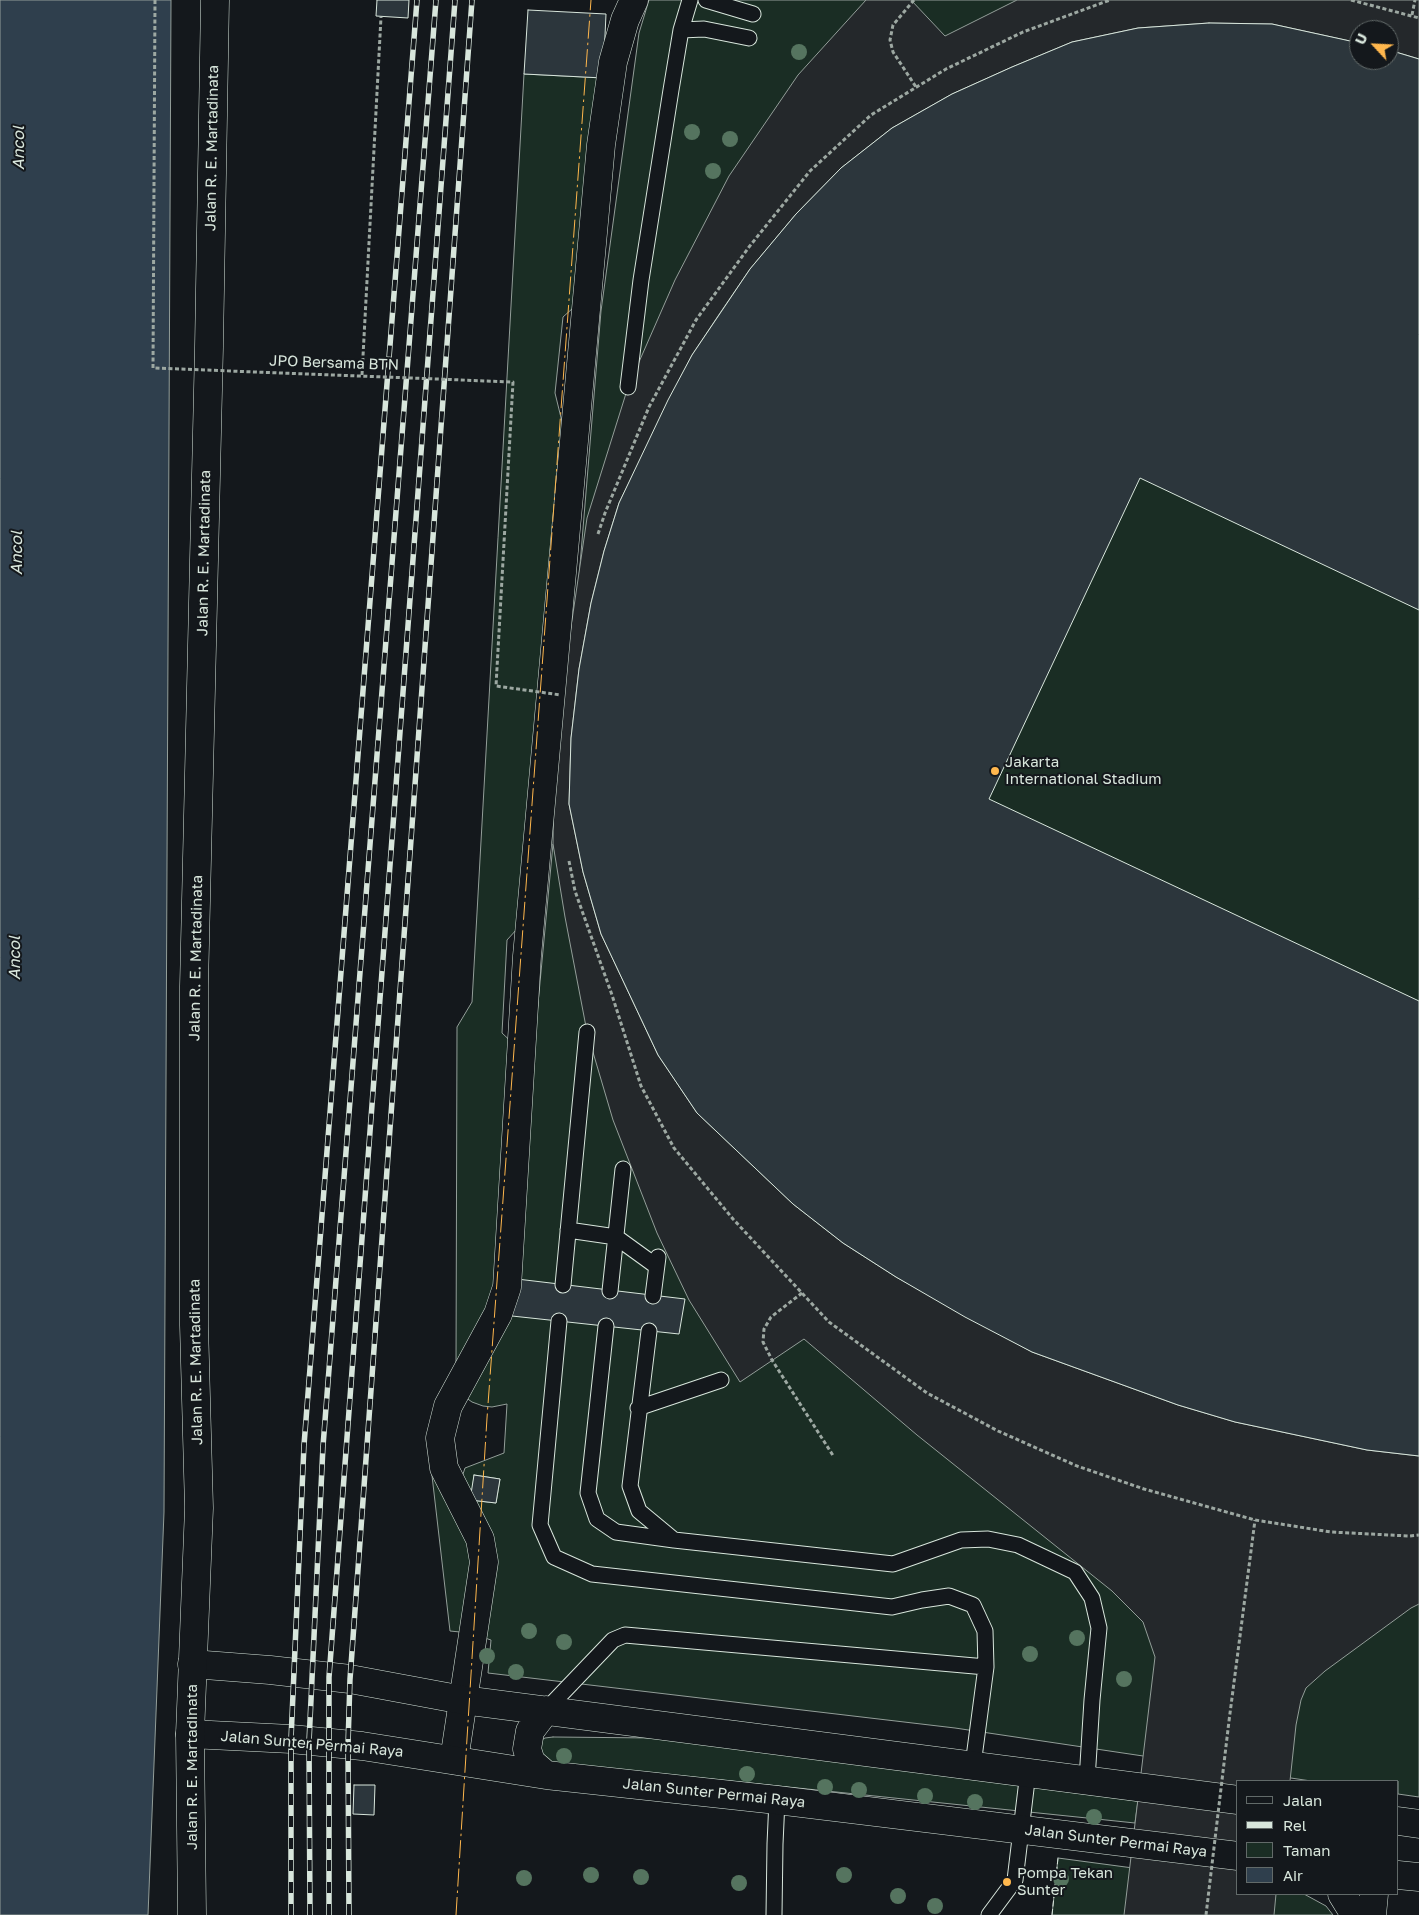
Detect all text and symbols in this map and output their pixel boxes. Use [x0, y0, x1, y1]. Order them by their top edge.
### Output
north arrow [1349, 20, 1399, 70]
text: U [1351, 31, 1371, 47]
street label: Jalan R. E. Martadinata [202, 65, 222, 231]
water label: Ancol [9, 126, 29, 170]
street label: JPO Bersama BTN [269, 352, 399, 374]
street label: Jalan R. E. Martadinata [194, 470, 214, 636]
water label: Ancol [7, 531, 27, 575]
place label: Jakarta International Stadium [1005, 753, 1162, 788]
marker: Jakarta International Stadium [989, 765, 1001, 777]
street label: Jalan R. E. Martadinata [186, 875, 206, 1041]
water label: Ancol [5, 936, 25, 980]
street label: Jalan R. E. Martadinata [186, 1279, 206, 1445]
street label: Jalan R. E. Martadinata [183, 1684, 201, 1850]
street label: Jalan Sunter Permai Raya [220, 1727, 404, 1761]
street label: Jalan Sunter Permai Raya [622, 1774, 806, 1812]
legend [1236, 1780, 1399, 1895]
text: Jalan [1283, 1791, 1322, 1809]
text: Rel [1283, 1816, 1307, 1834]
street label: Jalan Sunter Permai Raya [1024, 1821, 1208, 1861]
text: Taman [1283, 1841, 1330, 1859]
place label: Pompa Tekan Sunter [1017, 1864, 1113, 1899]
text: Air [1283, 1866, 1303, 1884]
marker: Pompa Tekan Sunter [1001, 1876, 1013, 1888]

